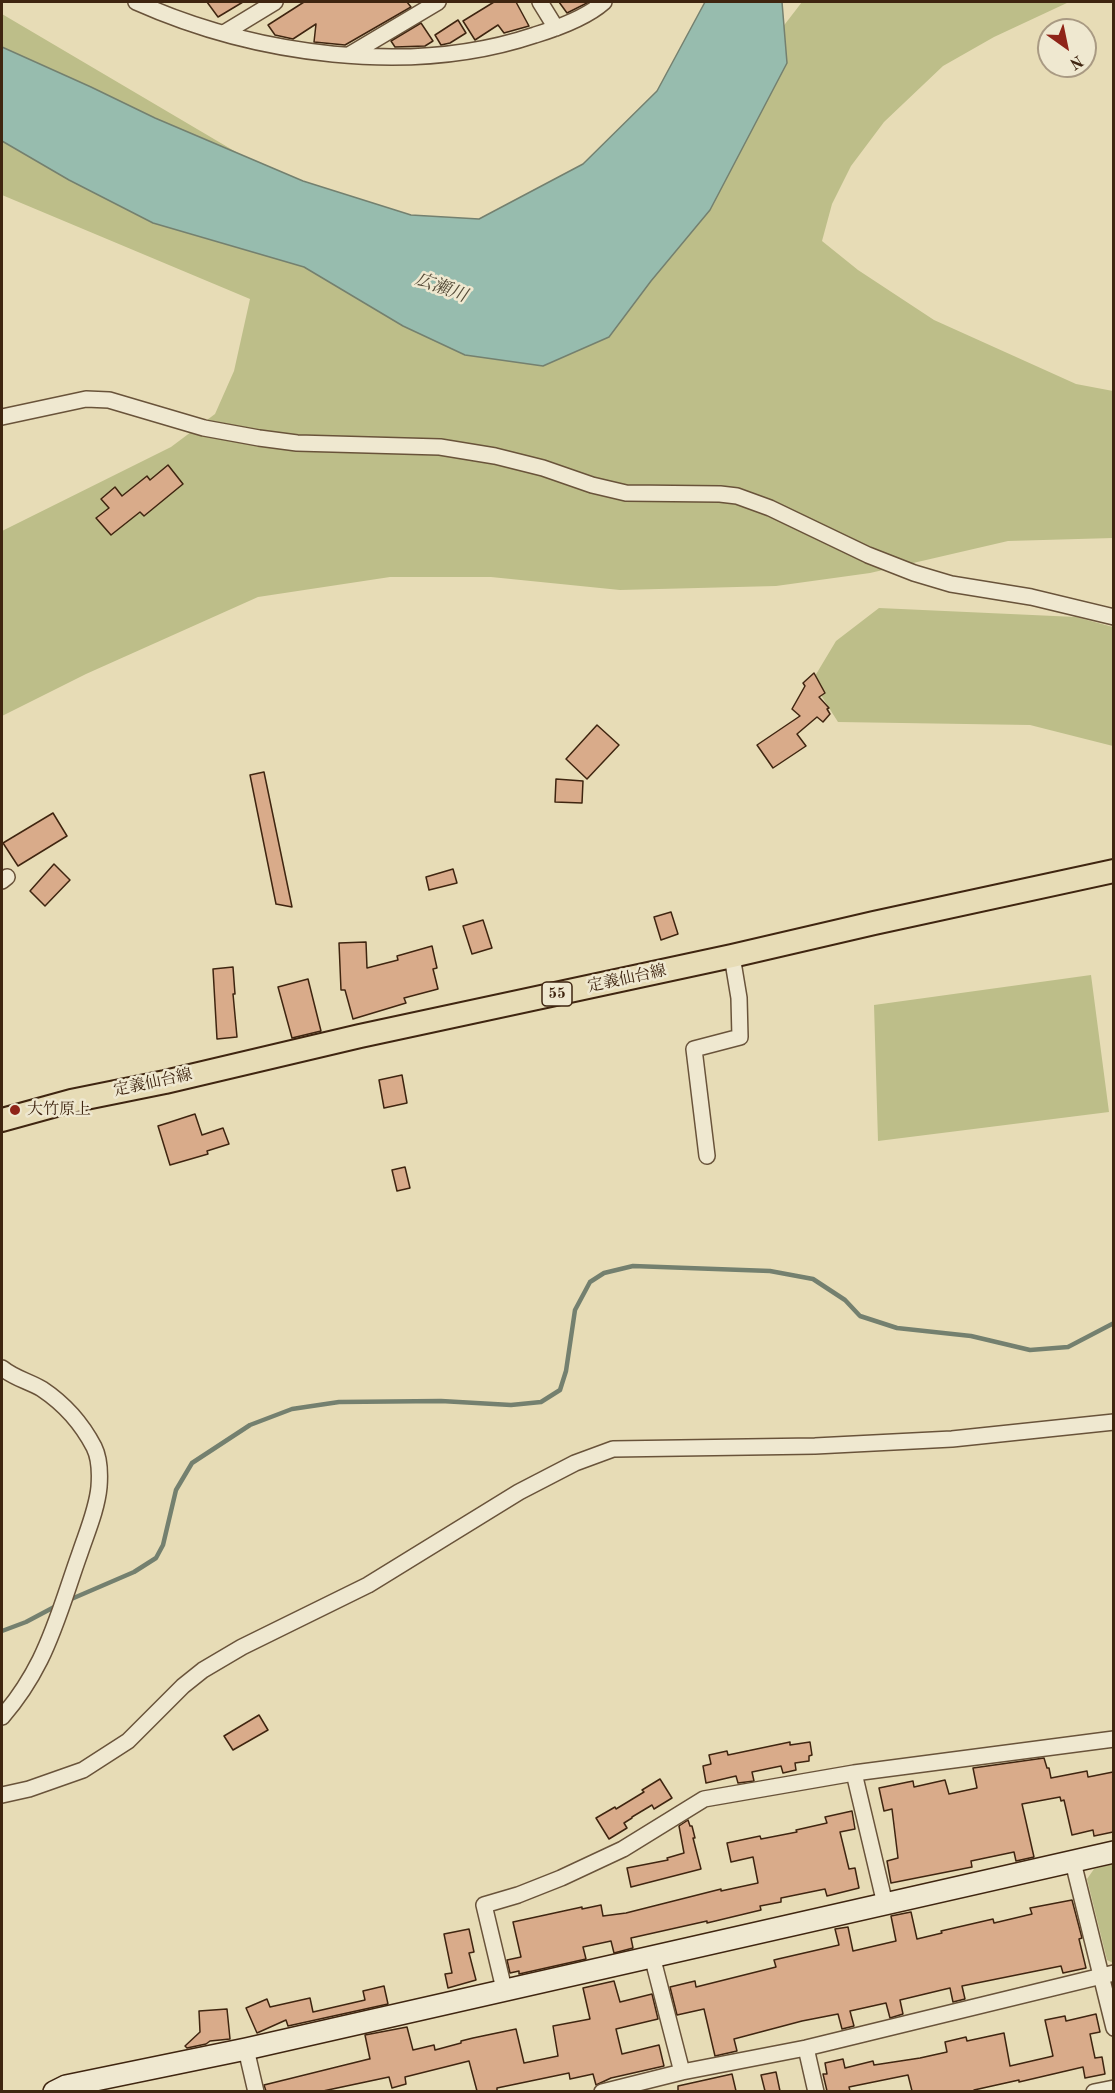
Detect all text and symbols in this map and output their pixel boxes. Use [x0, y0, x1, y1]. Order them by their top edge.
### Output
north arrow [1037, 18, 1097, 78]
text: N [1066, 51, 1085, 71]
water label: 広瀬川 [412, 269, 470, 307]
street label: 定義仙台線 [586, 961, 668, 997]
road number: 55 [542, 982, 572, 1006]
street label: 定義仙台線 [112, 1065, 194, 1101]
place label: 大竹原上 [27, 1100, 91, 1120]
marker: 大竹原上 [8, 1103, 22, 1117]

